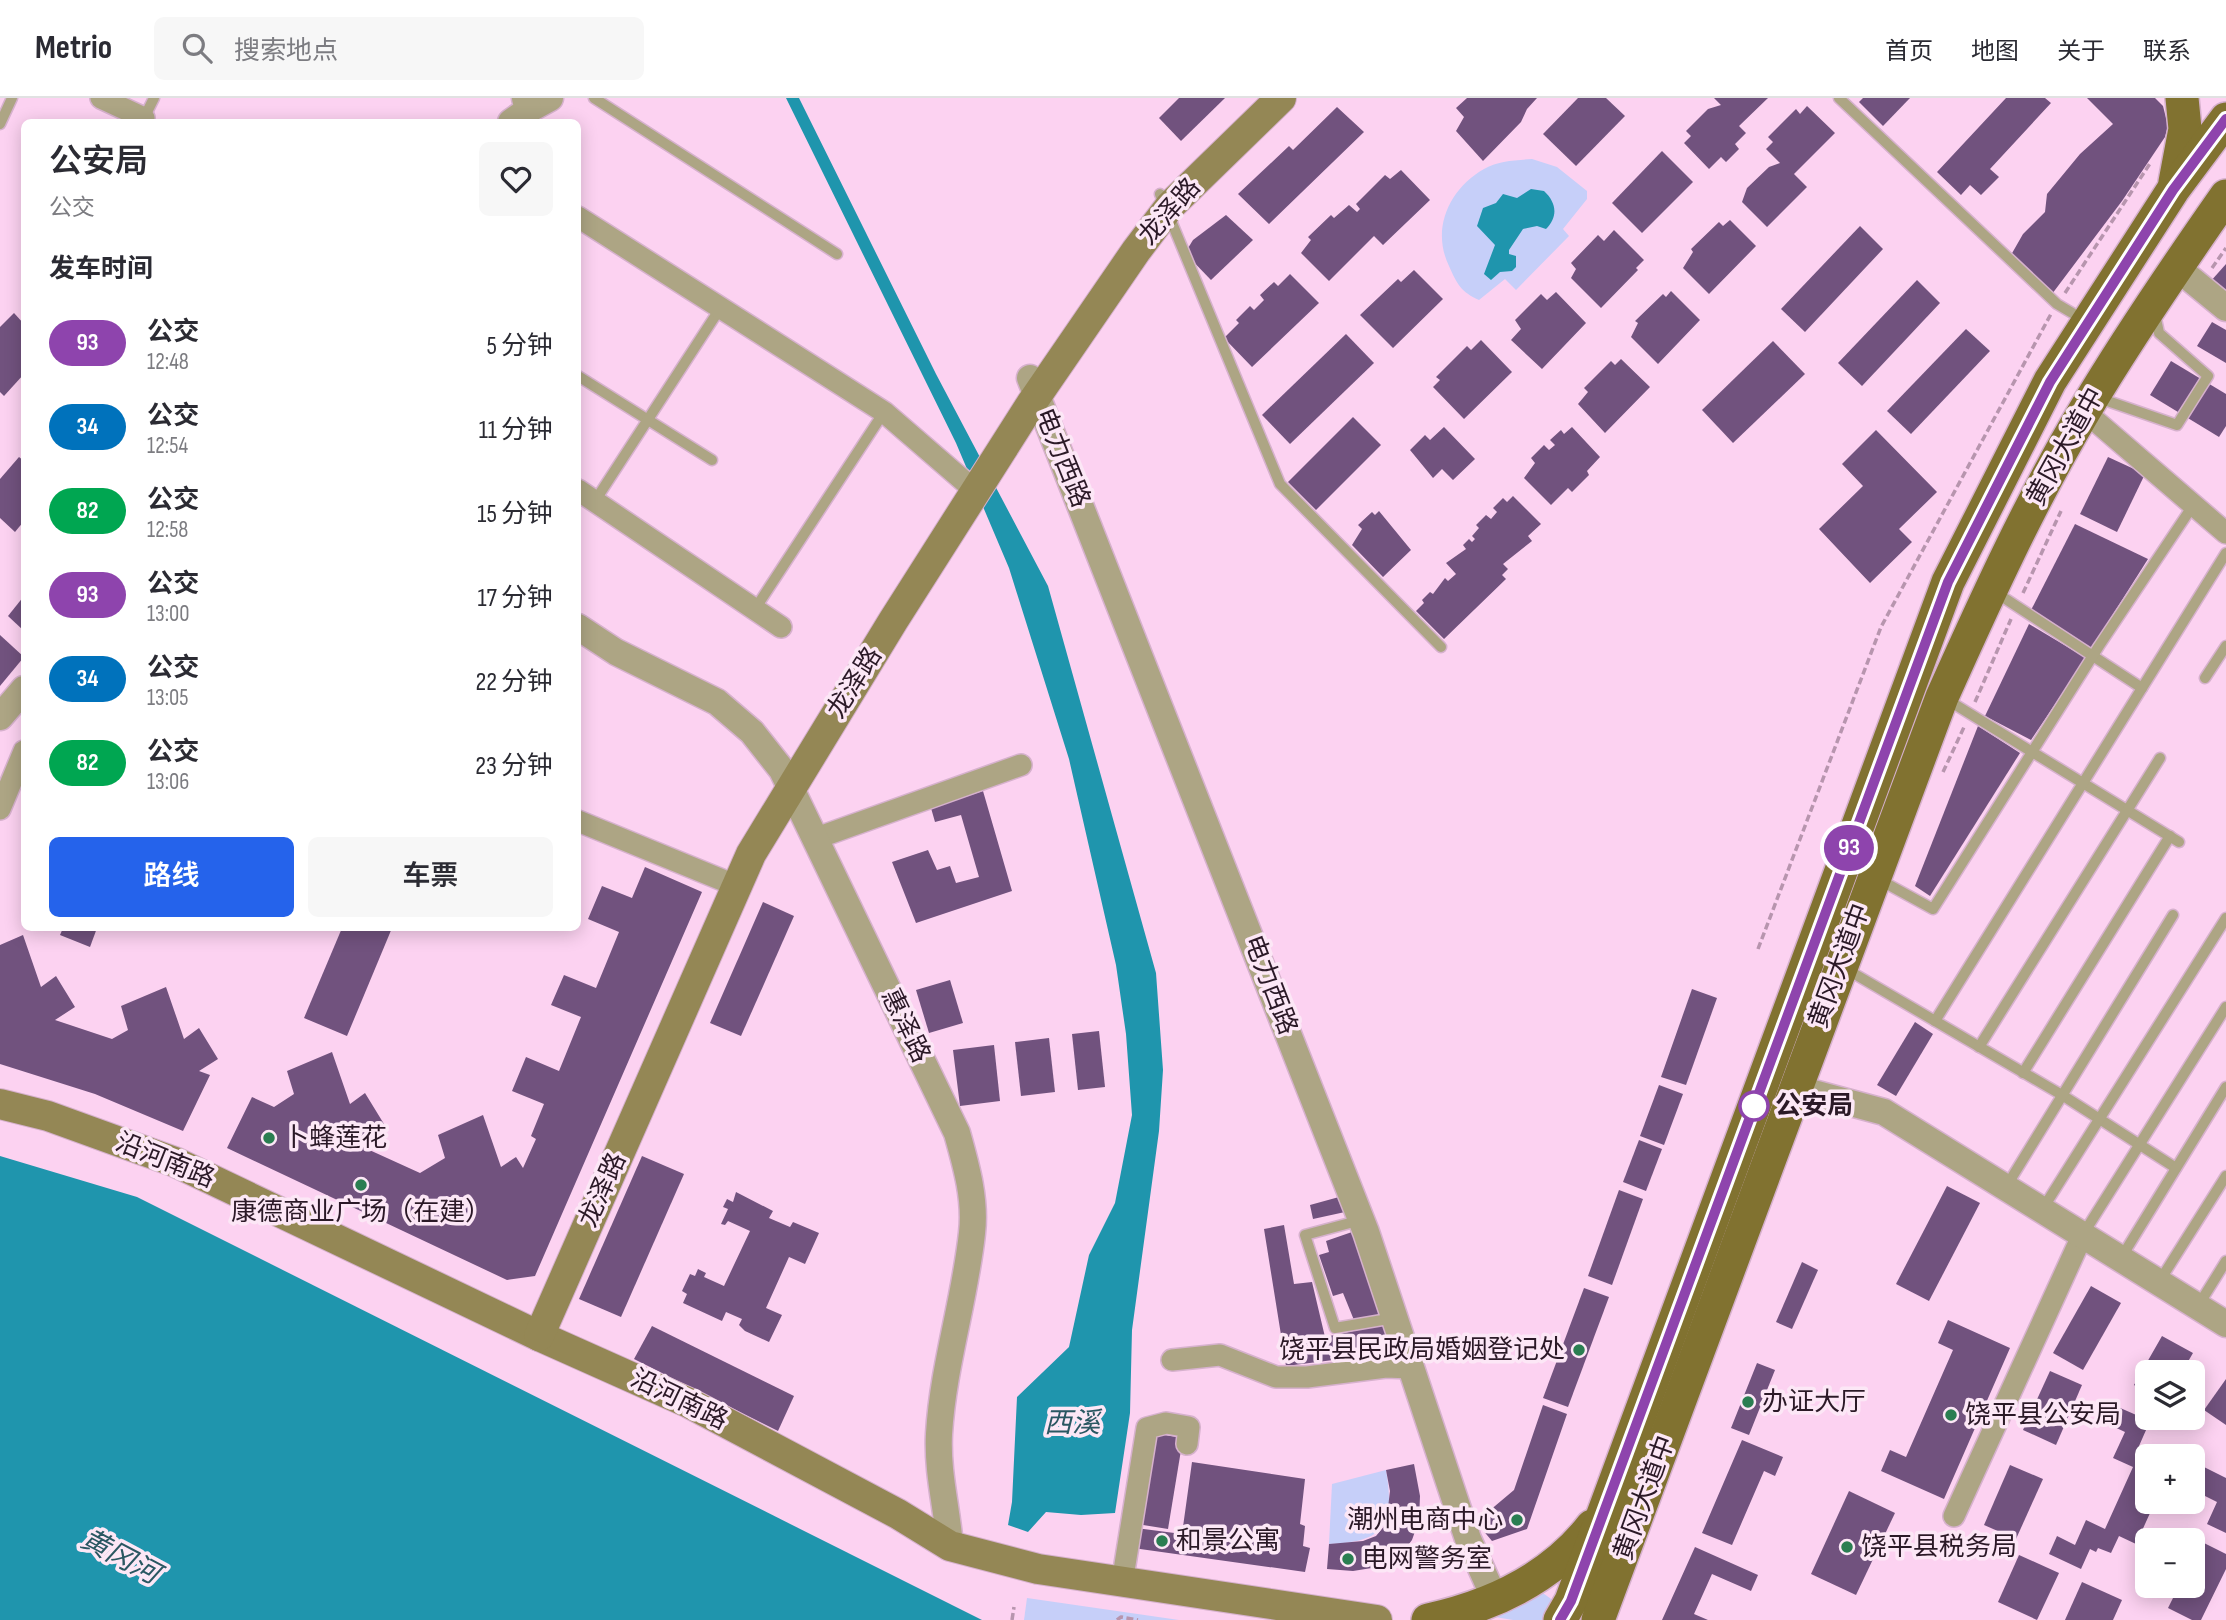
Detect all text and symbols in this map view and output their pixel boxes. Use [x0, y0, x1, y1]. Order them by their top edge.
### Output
search box [154, 17, 644, 80]
text: Metrio [35, 28, 112, 68]
icon: search [178, 29, 216, 67]
text: 搜索地点 [234, 36, 338, 67]
text: 首页 [1885, 37, 1933, 66]
text: 地图 [1971, 37, 2019, 66]
text: 关于 [2057, 37, 2105, 66]
text: 联系 [2143, 37, 2191, 66]
text: 公安局 [49, 142, 148, 182]
button: heart [479, 142, 553, 216]
street label: 龙泽路 [1133, 172, 1207, 252]
text: 公交 [49, 194, 95, 222]
text: 发车时间 [49, 254, 153, 285]
text: 公交 [147, 317, 199, 348]
text: 93 [76, 328, 99, 357]
text: 5 分钟 [486, 331, 553, 362]
text: 12:48 [147, 348, 189, 376]
street label: 黄冈大道中 [2021, 383, 2111, 511]
text: 公交 [147, 401, 199, 432]
street label: 电力西路 [1028, 404, 1096, 512]
text: 34 [77, 412, 98, 441]
text: 11 分钟 [479, 415, 553, 446]
text: 12:54 [147, 432, 188, 460]
text: 公交 [147, 485, 199, 516]
text: 82 [76, 496, 99, 525]
text: 15 分钟 [477, 499, 553, 530]
text: 12:58 [147, 516, 188, 544]
text: 公交 [147, 569, 199, 600]
text: 93 [76, 580, 99, 609]
text: 17 分钟 [477, 583, 553, 614]
text: 13:00 [147, 600, 190, 628]
street label: 龙泽路 [821, 642, 889, 724]
text: 公交 [147, 653, 199, 684]
text: 34 [77, 664, 98, 693]
text: 22 分钟 [475, 667, 553, 698]
text: 13:05 [147, 684, 189, 712]
text: 公交 [147, 737, 199, 768]
text: 82 [76, 748, 99, 777]
text: 23 分钟 [475, 751, 553, 782]
text: 13:06 [147, 768, 189, 796]
line badge: 93 [1818, 825, 1881, 871]
text: 93 [1838, 833, 1860, 862]
button: 路线 [49, 837, 294, 917]
button: 车票 [308, 837, 553, 917]
street label: 黄冈大道中 [1803, 900, 1877, 1032]
street label: 电力西路 [1237, 931, 1303, 1039]
street label: 惠泽路 [874, 984, 936, 1068]
marker: 公安局 [1739, 1091, 1769, 1121]
place label: 公安局 [1775, 1091, 1853, 1122]
place label: 卜蜂莲花 [283, 1123, 387, 1154]
street label: 沿河南路 [111, 1127, 219, 1195]
marker: 卜蜂莲花 [261, 1130, 277, 1146]
street label: 龙泽路 [573, 1148, 633, 1232]
marker: 康德商业广场（在建） [353, 1177, 369, 1193]
place label: 康德商业广场（在建） [231, 1197, 491, 1228]
place label: 饶平县民政局婚姻登记处 [1279, 1335, 1565, 1366]
marker: 饶平县民政局婚姻登记处 [1571, 1342, 1587, 1358]
map controls [2135, 1360, 2205, 1598]
button: layers [2135, 1360, 2205, 1430]
street label: 沿河南路 [625, 1363, 733, 1437]
place label: 办证大厅 [1762, 1387, 1866, 1418]
marker: 办证大厅 [1740, 1394, 1756, 1410]
place label: 饶平县公安局 [1965, 1400, 2121, 1431]
water label: 西溪 [1044, 1407, 1103, 1440]
marker: 饶平县公安局 [1943, 1407, 1959, 1423]
street label: 黄冈大道中 [1608, 1432, 1682, 1564]
button: + [2135, 1444, 2205, 1514]
place label: 潮州电商中心 [1347, 1505, 1503, 1536]
marker: 潮州电商中心 [1509, 1512, 1525, 1528]
water label: 黄冈河 [75, 1523, 169, 1594]
place label: 和景公寓 [1176, 1526, 1280, 1557]
button: − [2135, 1528, 2205, 1598]
place label: 饶平县税务局 [1861, 1532, 2017, 1563]
marker: 和景公寓 [1154, 1533, 1170, 1549]
marker: 饶平县税务局 [1839, 1539, 1855, 1555]
place label: 电网警务室 [1362, 1544, 1492, 1575]
marker: 电网警务室 [1340, 1551, 1356, 1567]

